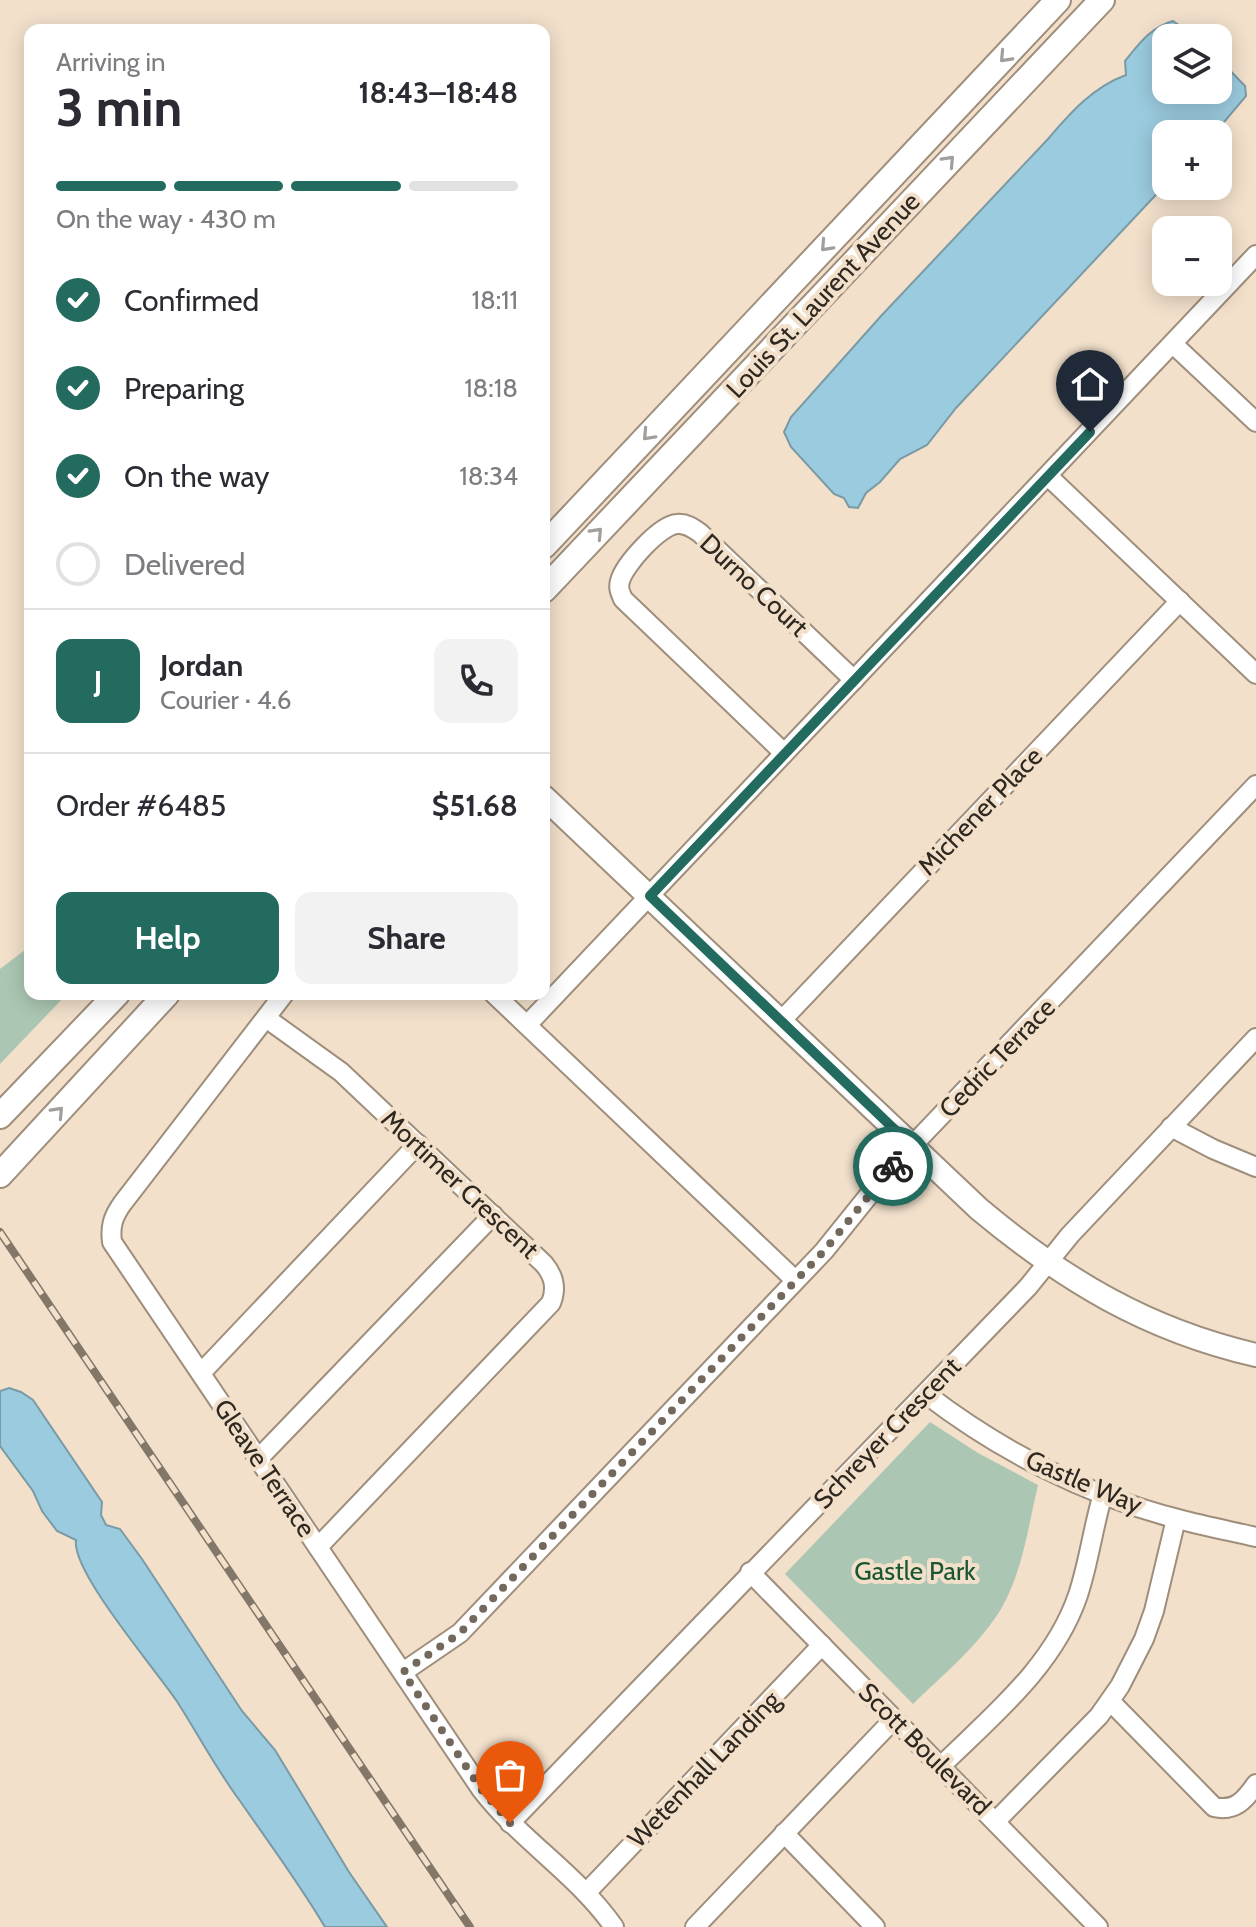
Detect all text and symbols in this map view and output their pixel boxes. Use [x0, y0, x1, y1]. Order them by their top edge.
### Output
map controls [1152, 24, 1232, 296]
button: layers [1152, 24, 1232, 104]
text: Arriving in [56, 46, 166, 78]
one-way arrow [1000, 47, 1014, 62]
text: 18:43–18:48 [359, 74, 518, 111]
text: 3 min [56, 76, 182, 139]
button: + [1152, 120, 1232, 200]
one-way arrow [939, 156, 954, 170]
street label: Louis St. Laurent Avenue [719, 186, 927, 404]
text: On the way · 430 m [56, 203, 276, 235]
button: − [1152, 216, 1232, 296]
one-way arrow [821, 237, 836, 251]
icon: check [56, 278, 100, 322]
text: Confirmed [124, 282, 259, 319]
text: 18:11 [471, 284, 518, 316]
pin [1056, 350, 1124, 432]
icon: home [1068, 362, 1112, 406]
icon: check [56, 366, 100, 410]
text: Preparing [124, 370, 244, 407]
text: 18:18 [464, 372, 518, 404]
one-way arrow [644, 426, 658, 441]
icon: check [56, 454, 100, 498]
text: On the way [124, 458, 269, 495]
text: 18:34 [459, 460, 518, 492]
street label: Durno Court [693, 527, 815, 643]
one-way arrow [588, 528, 602, 543]
text: Delivered [124, 546, 245, 583]
button: phone [434, 639, 518, 723]
text: Jordan [160, 647, 243, 684]
text: J [94, 663, 102, 700]
text: Courier · 4.6 [160, 684, 292, 716]
street label: Michener Place [911, 740, 1049, 882]
text: Order #6485 [56, 787, 226, 824]
text: $51.68 [432, 787, 518, 824]
button: Help [56, 892, 279, 984]
button: Share [295, 892, 518, 984]
street label: Cedric Terrace [932, 992, 1062, 1124]
street label: Mortimer Crescent [375, 1103, 546, 1265]
one-way arrow [48, 1107, 62, 1122]
courier [853, 1126, 933, 1206]
icon: bike [871, 1144, 915, 1188]
street label: Schreyer Crescent [807, 1350, 968, 1515]
street label: Gleave Terrace [207, 1393, 323, 1543]
street label: Gastle Way [1021, 1443, 1147, 1521]
park label: Gastle Park [854, 1555, 976, 1587]
street label: Scott Boulevard [852, 1676, 998, 1822]
street label: Wetenhall Landing [621, 1683, 788, 1854]
pin [476, 1741, 544, 1823]
icon: bag [488, 1753, 532, 1797]

